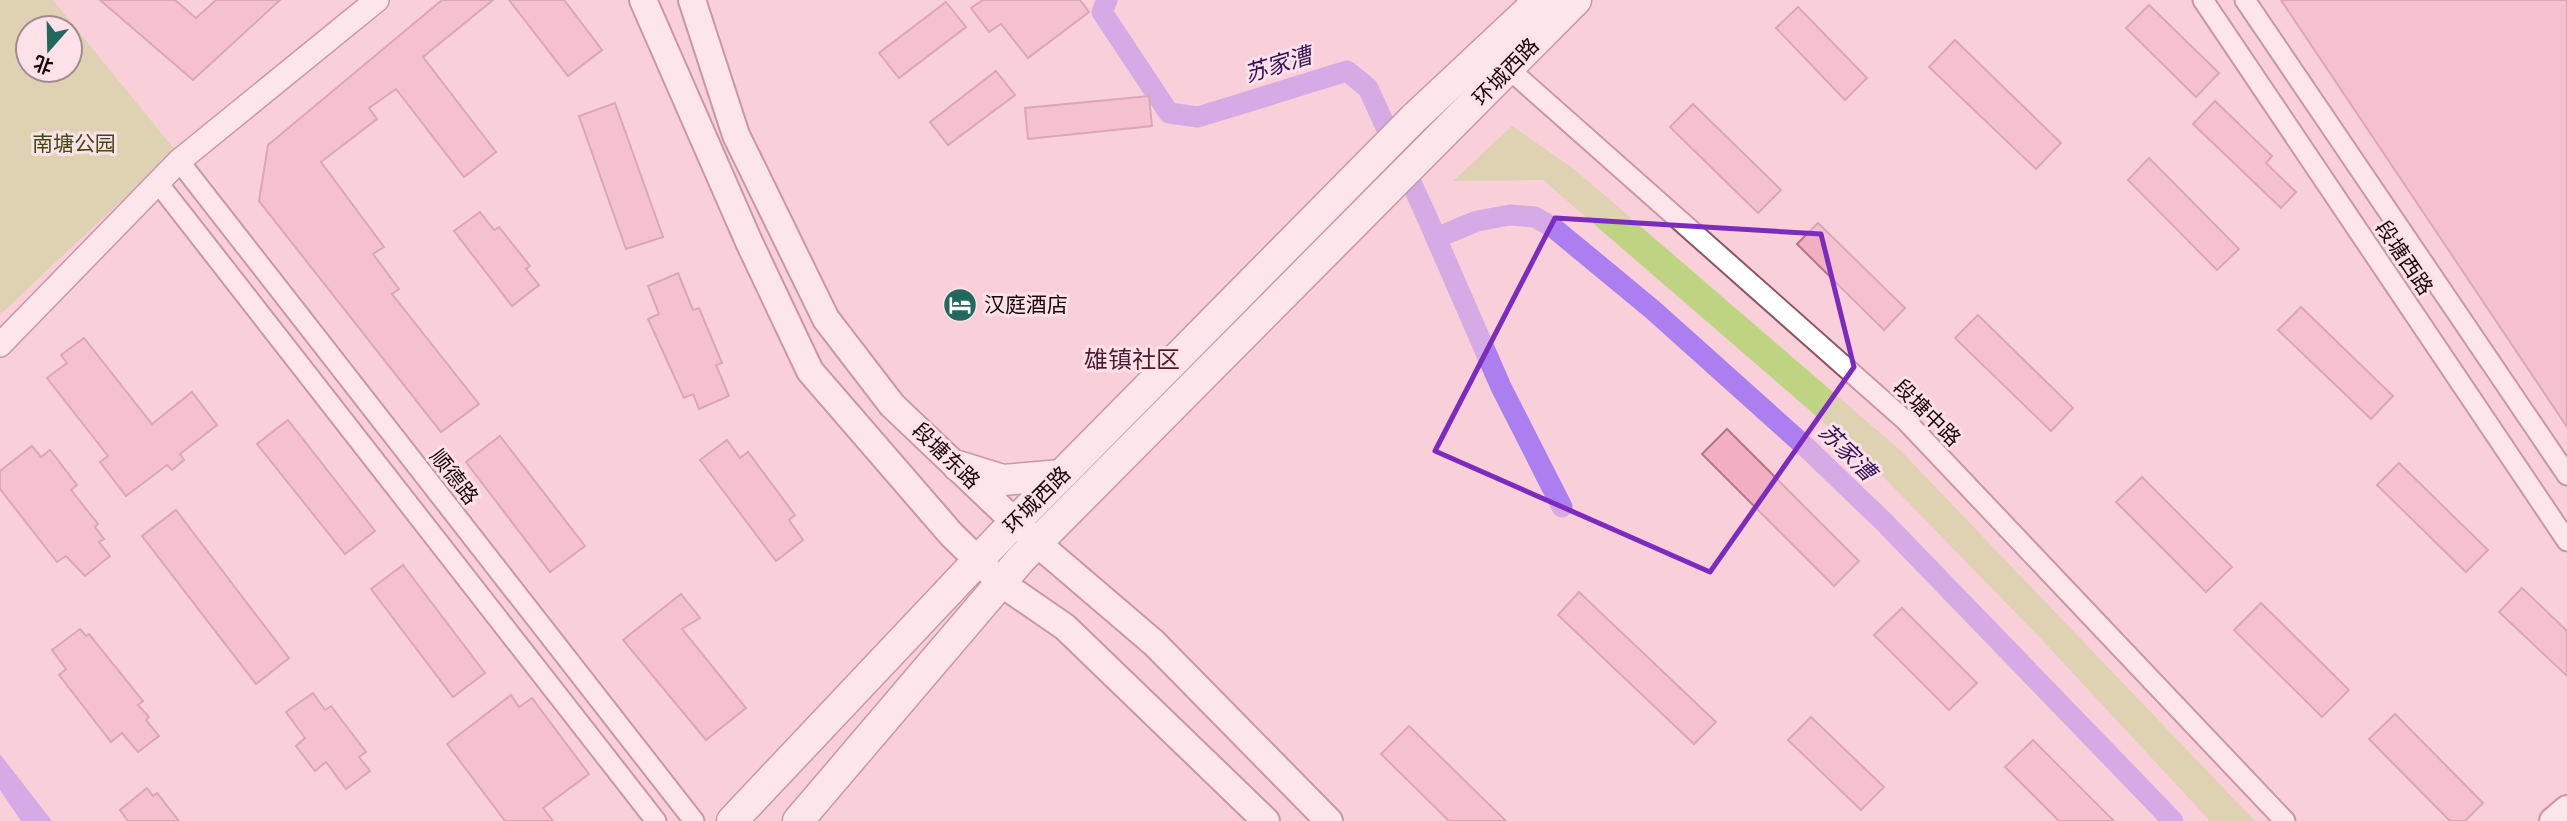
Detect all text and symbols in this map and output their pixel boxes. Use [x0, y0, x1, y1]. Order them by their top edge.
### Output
north arrow [14, 14, 84, 84]
street label: 环城西路 [1468, 33, 1544, 111]
water label: 苏家漕 [1241, 41, 1319, 88]
text: 北 [30, 50, 56, 79]
park label: 南塘公园 [32, 132, 116, 156]
street label: 段塘西路 [2371, 216, 2437, 300]
hotel icon: 汉庭酒店 [941, 286, 979, 324]
place label: 汉庭酒店 [984, 293, 1068, 317]
district label: 雄镇社区 [1084, 346, 1180, 374]
street label: 段塘中路 [1889, 375, 1965, 451]
street label: 段塘东路 [907, 418, 985, 494]
water label: 苏家漕 [1813, 418, 1884, 489]
street label: 顺德路 [425, 445, 483, 509]
street label: 环城西路 [999, 462, 1075, 538]

